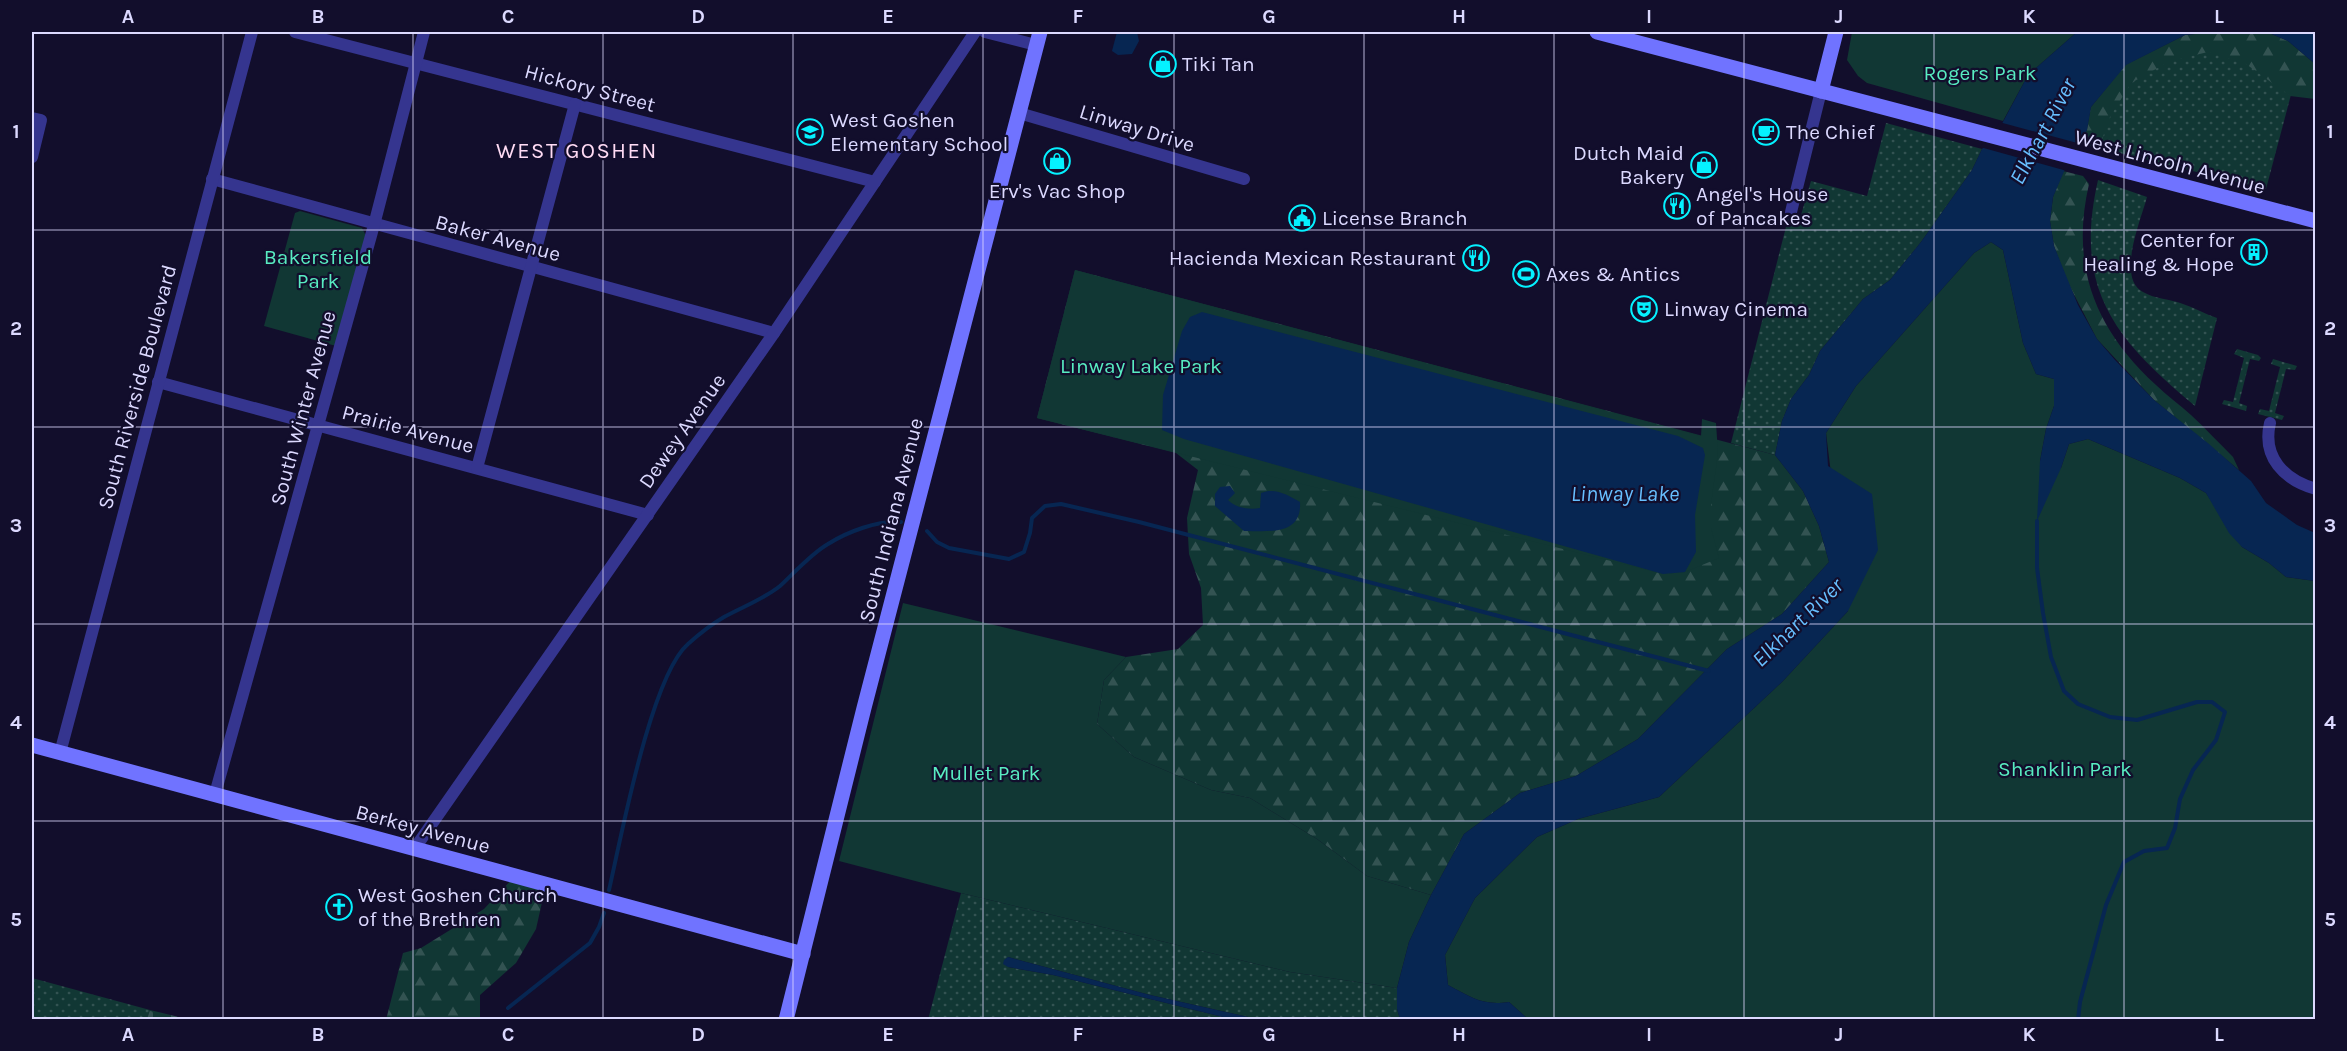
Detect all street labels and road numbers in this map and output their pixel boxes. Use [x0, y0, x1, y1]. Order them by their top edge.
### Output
street label: Hickory Street [522, 59, 658, 117]
street label: Linway Drive [1076, 99, 1198, 157]
street label: West Lincoln Avenue [2072, 125, 2268, 199]
street label: Baker Avenue [433, 210, 563, 266]
street label: South Riverside Boulevard [93, 262, 181, 512]
street label: South Winter Avenue [265, 308, 341, 508]
street label: Dewey Avenue [634, 369, 730, 493]
street label: Prairie Avenue [339, 400, 477, 458]
street label: South Indiana Avenue [854, 415, 928, 625]
street label: Berkey Avenue [353, 800, 493, 858]

